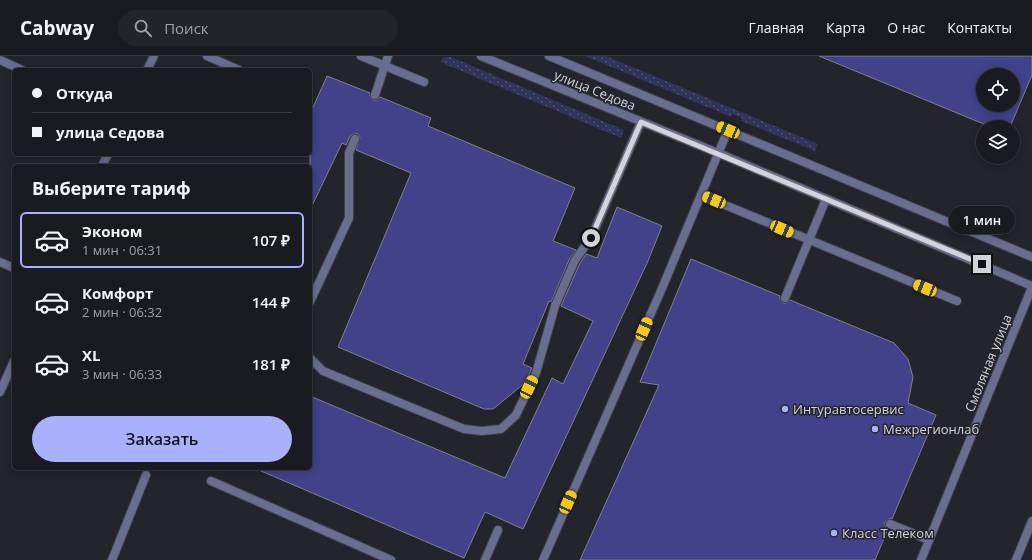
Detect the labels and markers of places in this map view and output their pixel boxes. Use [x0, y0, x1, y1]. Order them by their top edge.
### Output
place label: Интуравтосервис [793, 400, 904, 418]
marker: Интуравтосервис [780, 404, 790, 414]
place label: Межрегионлаб [883, 420, 979, 438]
marker: Межрегионлаб [870, 424, 880, 434]
place label: Класс Телеком [842, 524, 934, 542]
marker: Класс Телеком [829, 528, 839, 538]

